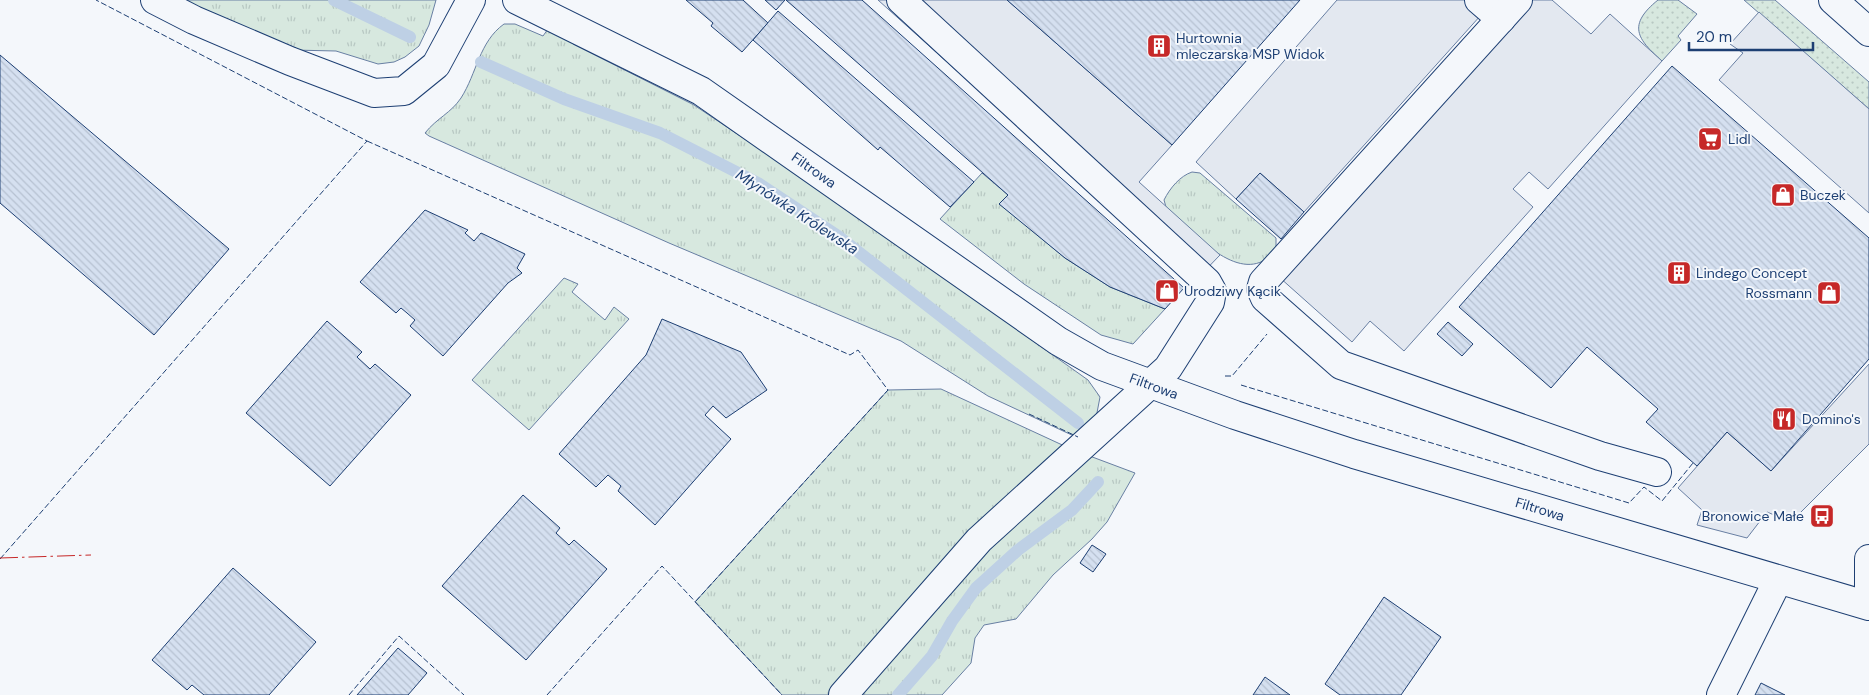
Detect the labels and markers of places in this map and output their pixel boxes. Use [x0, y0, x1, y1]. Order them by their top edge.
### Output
place label: Hurtownia mleczarska MSP Widok [1176, 29, 1325, 63]
building icon: Hurtownia mleczarska MSP Widok [1146, 33, 1172, 59]
supermarket icon: Lidl [1697, 126, 1723, 152]
place label: Lidl [1728, 130, 1751, 148]
shop icon: Buczek [1770, 182, 1796, 208]
place label: Buczek [1800, 186, 1846, 204]
building icon: Lindego Concept [1666, 260, 1692, 286]
place label: Lindego Concept [1696, 264, 1807, 282]
shop icon: Urodziwy Kącik [1154, 278, 1180, 304]
shop icon: Rossmann [1816, 280, 1842, 306]
place label: Urodziwy Kącik [1184, 282, 1281, 300]
place label: Rossmann [1746, 284, 1812, 302]
restaurant icon: Domino's [1771, 406, 1797, 432]
place label: Domino's [1802, 410, 1861, 428]
bus stop icon: Bronowice Małe [1809, 503, 1835, 529]
place label: Bronowice Małe [1702, 507, 1804, 525]

